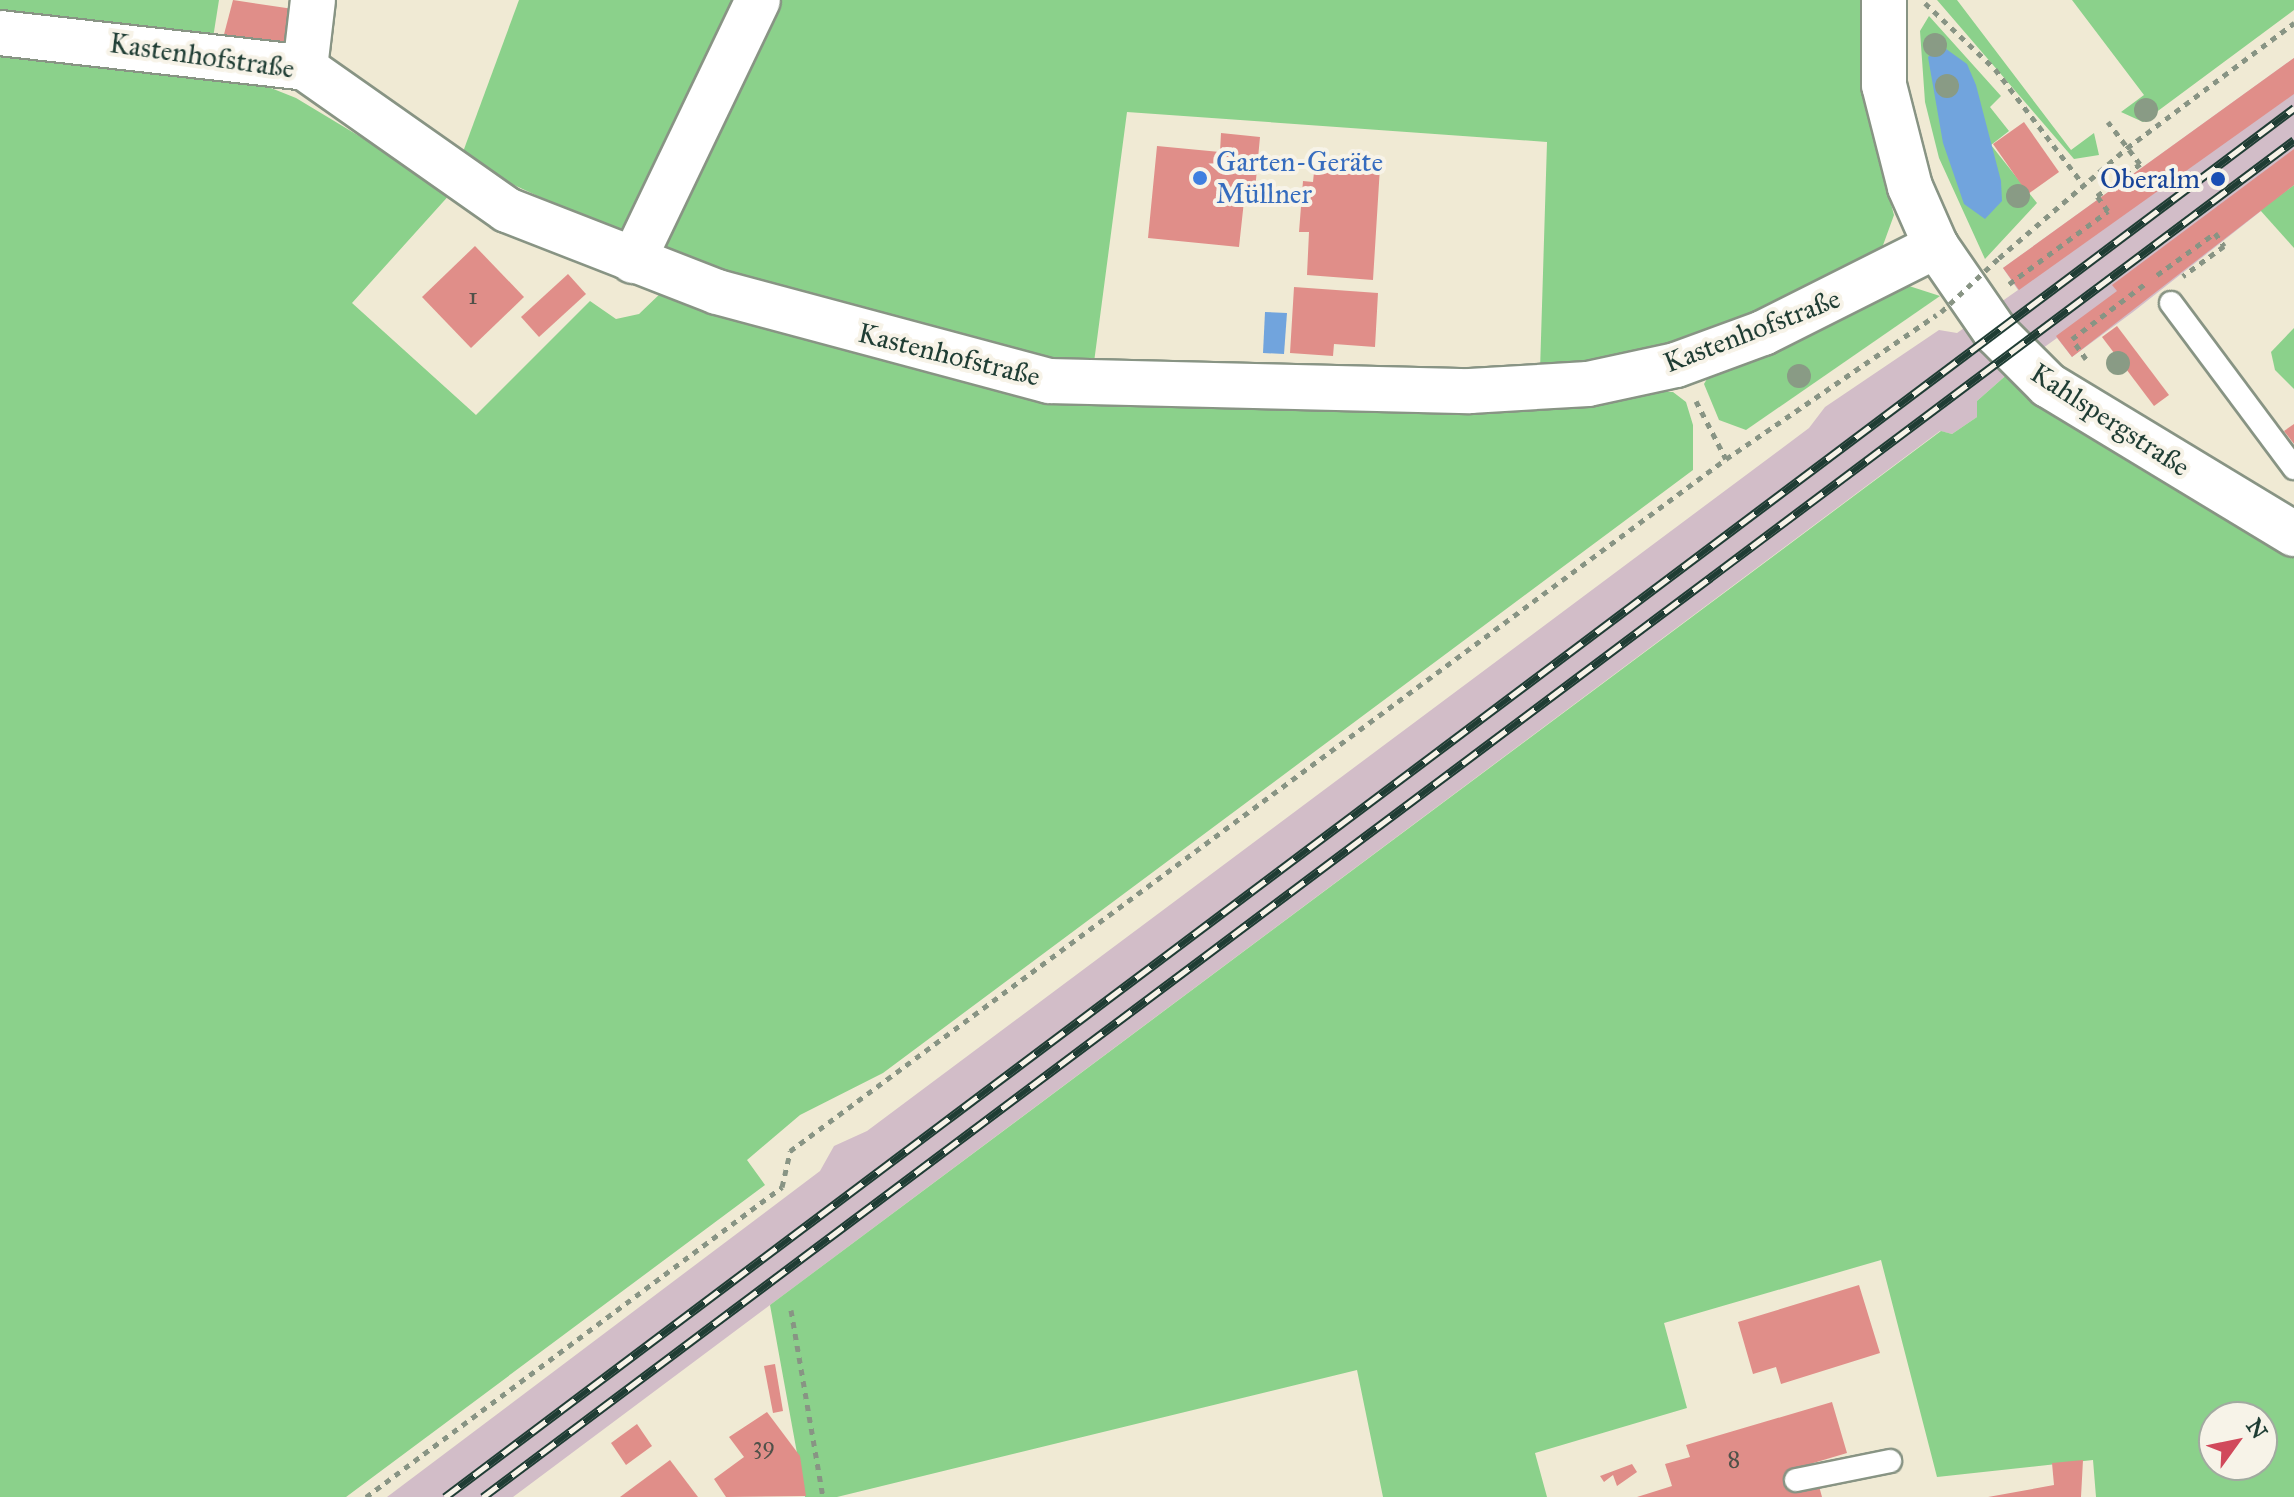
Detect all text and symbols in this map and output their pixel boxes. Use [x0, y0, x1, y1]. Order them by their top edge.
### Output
street label: Kastenhofstraße [107, 26, 297, 86]
place label: Garten-Geräte Müllner [1216, 145, 1383, 211]
place label: Oberalm [2100, 162, 2200, 196]
marker: Oberalm [2207, 168, 2229, 190]
marker: Garten-Geräte Müllner [1191, 169, 1209, 187]
street label: Kastenhofstraße [1659, 282, 1845, 380]
house number: 1 [468, 283, 478, 311]
street label: Kastenhofstraße [855, 316, 1043, 394]
street label: Kahlspergstraße [2024, 356, 2196, 484]
north arrow [2198, 1401, 2278, 1481]
text: N [2240, 1414, 2273, 1444]
house number: 39 [753, 1432, 775, 1460]
house number: 8 [1728, 1446, 1740, 1474]

